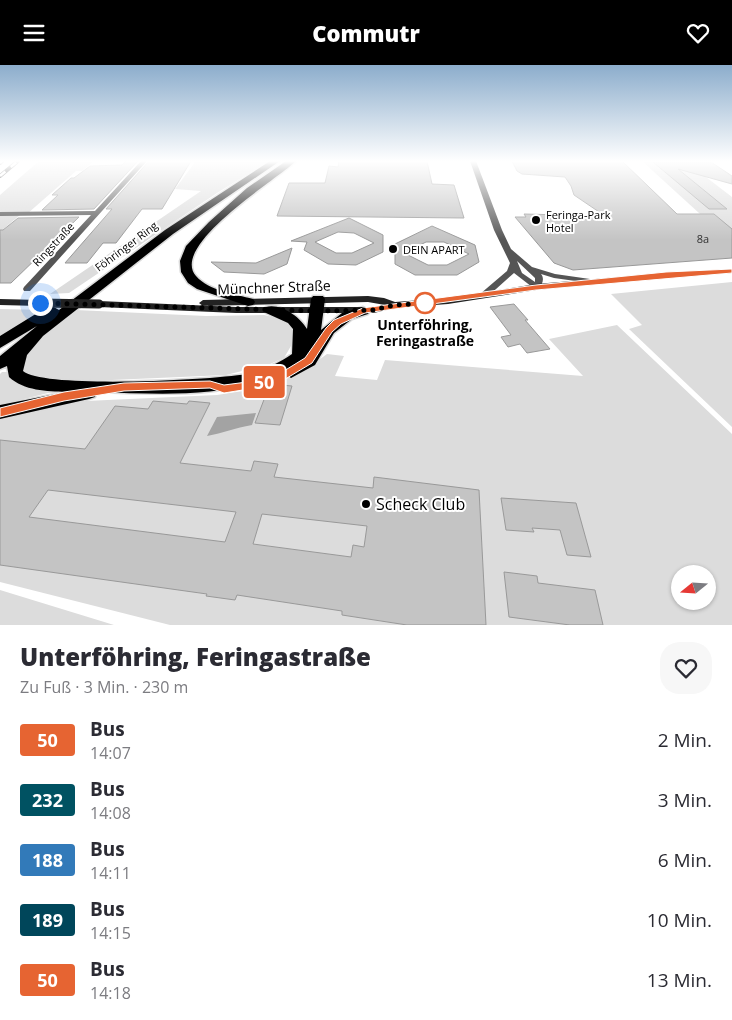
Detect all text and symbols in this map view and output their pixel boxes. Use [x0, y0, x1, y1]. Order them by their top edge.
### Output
text: Commutr [312, 18, 420, 48]
icon: menu [20, 19, 48, 47]
icon: heart [684, 19, 712, 47]
place label: Feringa-Park Hotel [546, 207, 611, 235]
marker: Feringa-Park Hotel [530, 214, 542, 226]
street label: Föhringer Ring [92, 217, 160, 275]
street label: Ringstraße [29, 219, 77, 269]
house number: 8a [697, 231, 709, 246]
place label: DEIN APART [403, 242, 465, 257]
marker: DEIN APART [387, 243, 399, 255]
street label: Münchner Straße [217, 276, 331, 298]
your location [28, 291, 53, 316]
marker: Unterföhring, Feringastraße [414, 292, 436, 314]
place label: Unterföhring, Feringastraße [376, 315, 474, 350]
line badge: 50 [242, 366, 286, 398]
text: 50 [254, 370, 274, 394]
place label: Scheck Club [376, 493, 465, 515]
marker: Scheck Club [360, 498, 372, 510]
north arrow [671, 565, 716, 610]
map controls [671, 565, 716, 610]
text: Unterföhring, Feringastraße [20, 640, 371, 673]
button: heart [660, 642, 712, 694]
text: Zu Fuß · 3 Min. · 230 m [20, 676, 188, 698]
text: Bus [90, 716, 125, 742]
text: 2 Min. [658, 727, 712, 753]
text: 50 [37, 728, 58, 752]
text: 14:07 [90, 742, 131, 764]
text: Bus [90, 776, 125, 802]
text: 3 Min. [658, 787, 712, 813]
text: 232 [32, 788, 63, 812]
text: 14:08 [90, 802, 131, 824]
text: Bus [90, 836, 125, 862]
text: 6 Min. [658, 847, 712, 873]
text: 188 [32, 848, 63, 872]
text: 14:11 [90, 862, 131, 884]
text: Bus [90, 896, 125, 922]
text: 10 Min. [647, 907, 712, 933]
text: 189 [32, 908, 63, 932]
text: 14:15 [90, 922, 131, 944]
text: Bus [90, 956, 125, 982]
text: 13 Min. [647, 967, 712, 993]
text: 50 [37, 968, 58, 992]
text: 14:18 [90, 982, 131, 1004]

